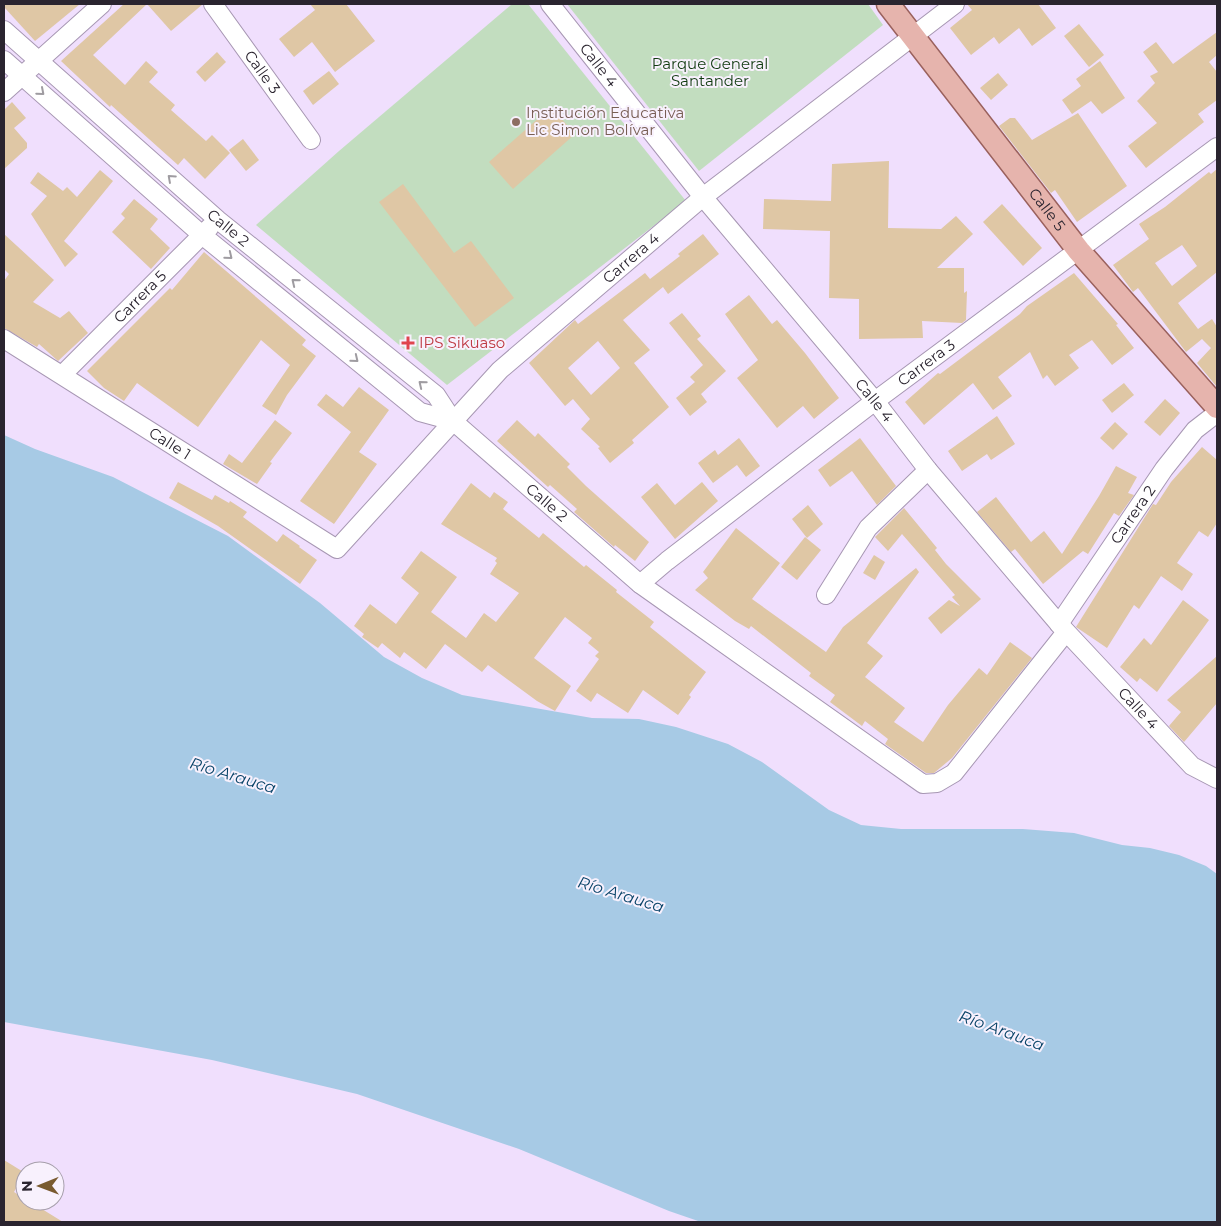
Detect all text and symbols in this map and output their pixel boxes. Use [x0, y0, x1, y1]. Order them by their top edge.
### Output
street label: Calle 4 [576, 39, 622, 91]
street label: Calle 3 [240, 46, 285, 97]
park label: Parque General Santander [652, 54, 768, 90]
one-way arrow [35, 86, 44, 95]
place label: Institución Educativa Lic Simon Bolívar [526, 103, 684, 139]
marker: Institución Educativa Lic Simon Bolívar [510, 116, 522, 128]
one-way arrow [167, 175, 176, 184]
street label: Calle 5 [1025, 184, 1070, 235]
street label: Calle 2 [203, 205, 253, 250]
street label: Carrera 4 [599, 228, 663, 287]
one-way arrow [223, 251, 232, 259]
street label: Carrera 5 [109, 266, 170, 327]
one-way arrow [292, 280, 301, 288]
place label: IPS Sikuaso [419, 333, 505, 352]
street label: Carrera 3 [894, 335, 959, 390]
marker: IPS Sikuaso [401, 336, 415, 350]
one-way arrow [349, 353, 358, 361]
street label: Calle 4 [851, 374, 898, 426]
one-way arrow [418, 381, 428, 390]
street label: Calle 1 [146, 423, 195, 463]
street label: Calle 2 [522, 479, 572, 526]
street label: Carrera 2 [1106, 481, 1159, 547]
street label: Calle 4 [1114, 683, 1163, 733]
water label: Río Arauca [187, 753, 278, 798]
water label: Río Arauca [575, 872, 666, 917]
water label: Río Arauca [957, 1006, 1047, 1055]
north arrow [15, 1161, 65, 1211]
text: N [18, 1180, 36, 1192]

